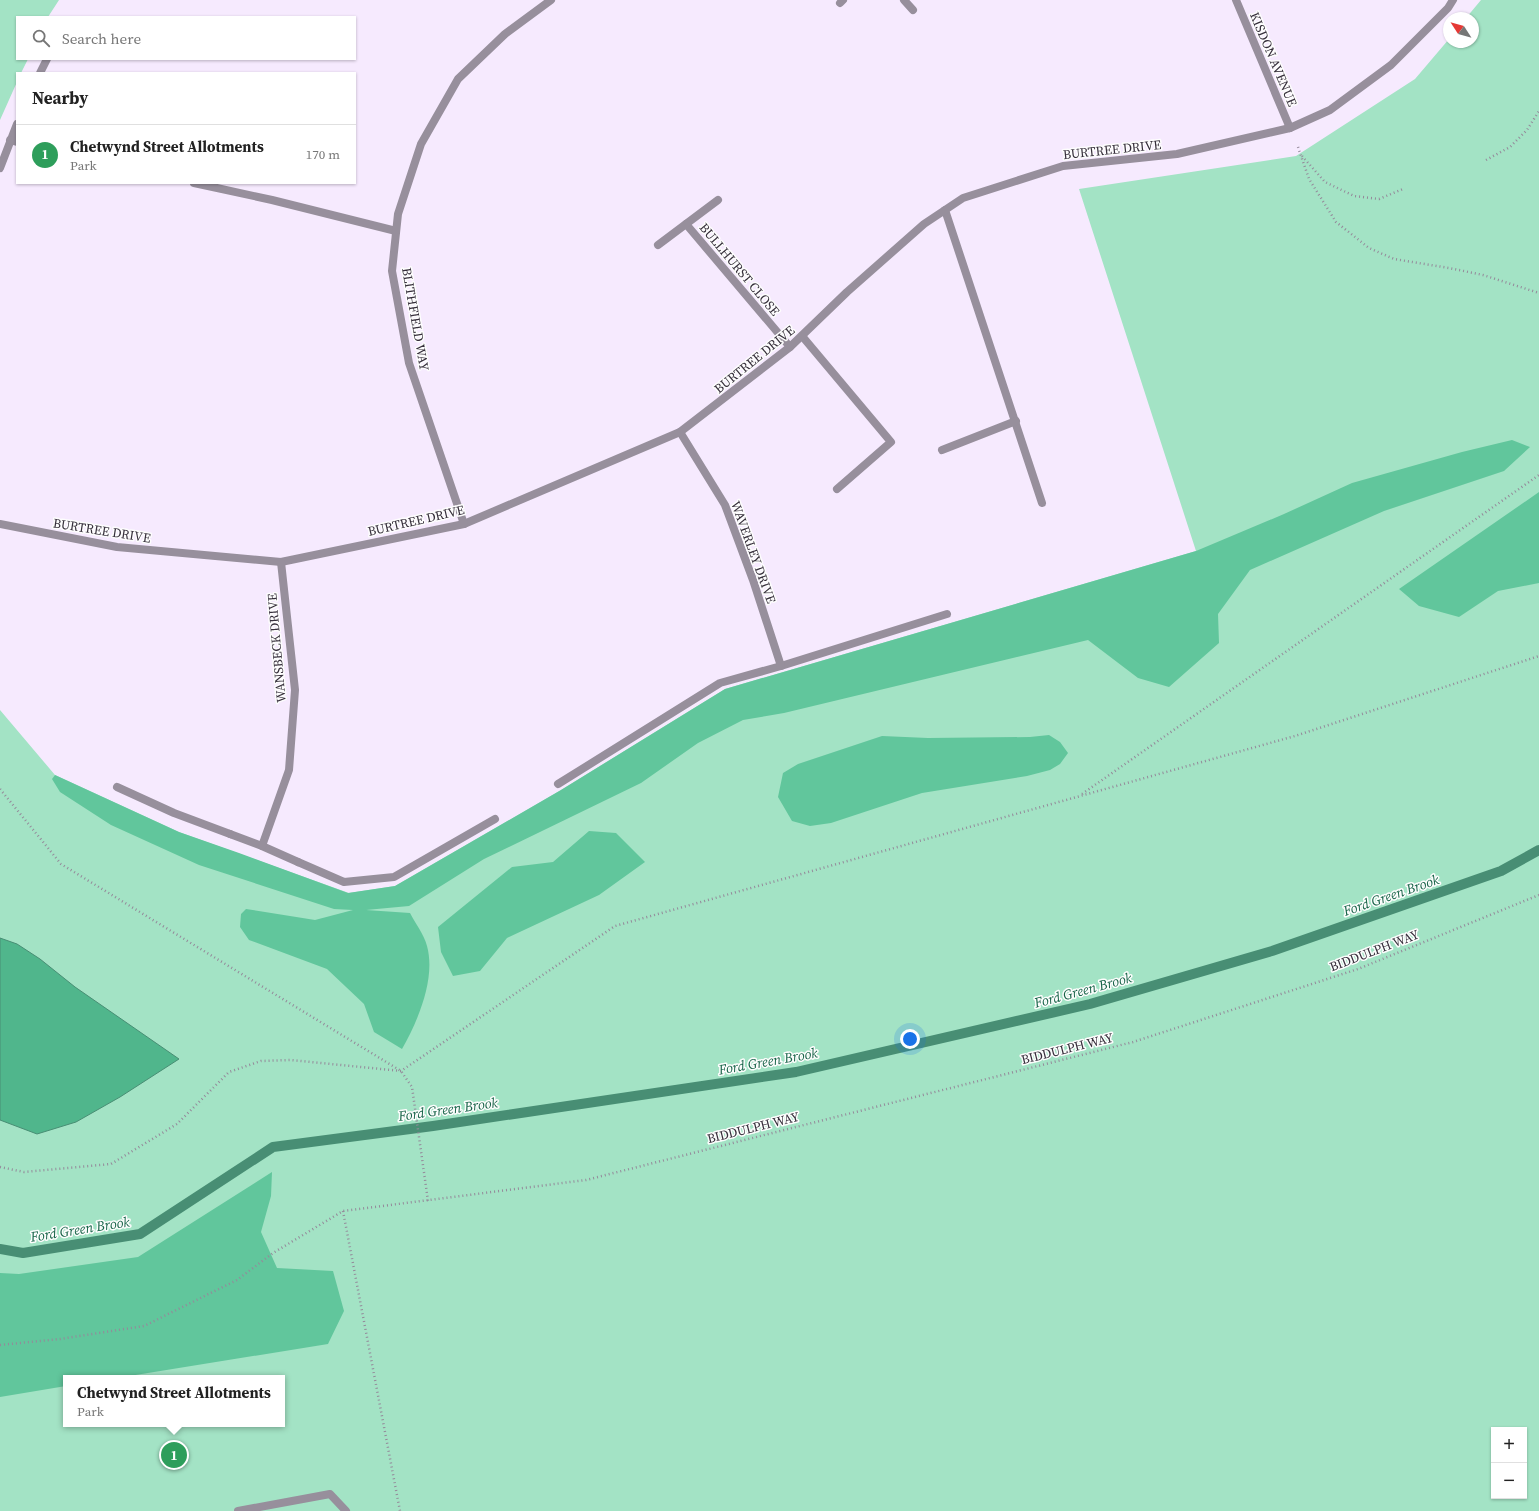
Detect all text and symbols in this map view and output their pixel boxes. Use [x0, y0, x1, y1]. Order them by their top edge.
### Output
street label: KISDON AVENUE [1246, 9, 1301, 109]
north arrow [1443, 12, 1479, 48]
search box [16, 16, 356, 60]
icon: search [30, 27, 52, 49]
text: Search here [62, 28, 141, 49]
text: Nearby [32, 86, 88, 110]
text: Chetwynd Street Allotments [70, 136, 264, 157]
street label: BURTREE DRIVE [1062, 136, 1162, 163]
text: 1 [41, 146, 49, 163]
text: 170 m [306, 146, 340, 163]
text: Park [70, 157, 97, 174]
street label: BULLHURST CLOSE [696, 219, 784, 319]
street label: BLITHFIELD WAY [398, 266, 433, 373]
street label: BURTREE DRIVE [711, 322, 798, 397]
street label: WAVERLEY DRIVE [727, 499, 780, 606]
street label: BURTREE DRIVE [366, 501, 466, 540]
street label: BURTREE DRIVE [52, 514, 152, 547]
street label: WANSBECK DRIVE [263, 592, 290, 703]
water label: Ford Green Brook [1339, 869, 1442, 921]
street label: BIDDULPH WAY [1327, 925, 1422, 975]
water label: Ford Green Brook [1031, 967, 1134, 1013]
your location [900, 1029, 920, 1049]
street label: BIDDULPH WAY [1019, 1029, 1116, 1068]
water label: Ford Green Brook [716, 1042, 819, 1080]
water label: Ford Green Brook [396, 1092, 499, 1126]
street label: BIDDULPH WAY [705, 1108, 802, 1147]
water label: Ford Green Brook [28, 1211, 131, 1247]
popup [63, 1375, 285, 1427]
text: Chetwynd Street Allotments [77, 1382, 271, 1403]
text: Park [77, 1403, 104, 1420]
map controls [1491, 1427, 1527, 1499]
button: + [1491, 1427, 1527, 1463]
pin: 1 [161, 1440, 187, 1470]
button: − [1491, 1463, 1527, 1499]

